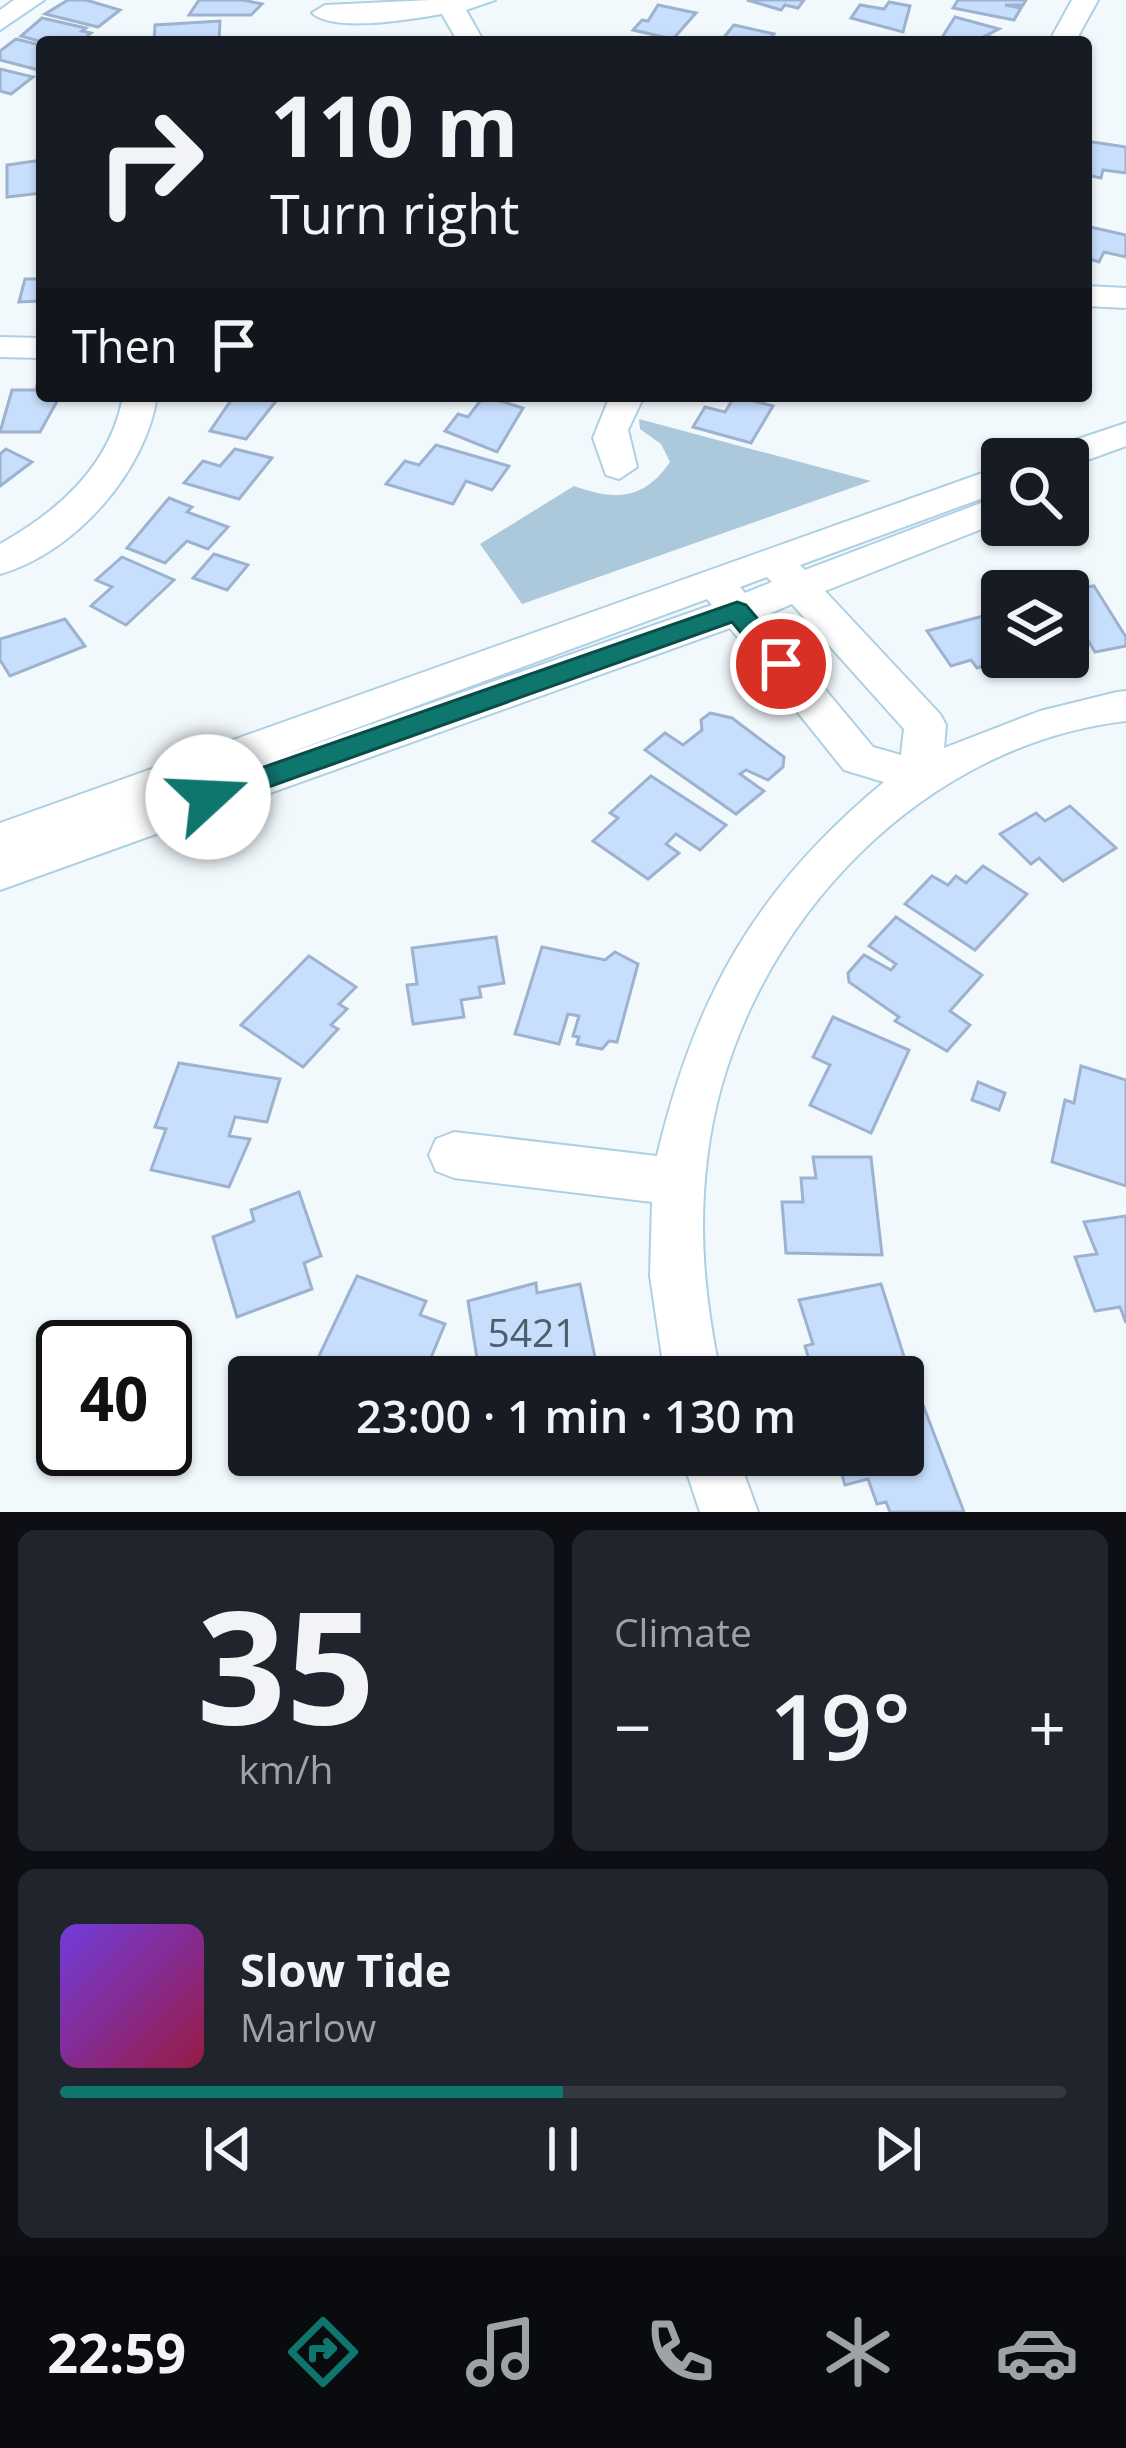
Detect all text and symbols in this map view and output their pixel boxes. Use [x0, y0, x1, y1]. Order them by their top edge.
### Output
text: 110 m [270, 67, 518, 182]
icon: right [72, 84, 228, 240]
text: Turn right [270, 176, 519, 250]
icon: arrive [201, 312, 267, 378]
text: Then [72, 315, 177, 376]
map controls [981, 438, 1089, 678]
button: search [981, 438, 1089, 546]
button: layers [981, 570, 1089, 678]
pin [730, 613, 832, 715]
icon: arrive [748, 631, 814, 697]
position arrow [145, 734, 271, 860]
house number: 5421 [487, 1305, 577, 1358]
speed limit sign: 40 [36, 1320, 192, 1476]
text: 23:00 · 1 min · 130 m [356, 1385, 796, 1446]
text: 35 [197, 1557, 375, 1770]
text: Climate [614, 1605, 752, 1658]
text: 19° [769, 1664, 911, 1786]
text: − [614, 1681, 652, 1771]
text: + [1028, 1681, 1066, 1771]
text: km/h [239, 1742, 333, 1795]
text: Slow Tide [240, 1939, 451, 2000]
text: Marlow [240, 2000, 376, 2053]
icon: previous [195, 2116, 261, 2182]
icon: pause [530, 2116, 596, 2182]
icon: next [865, 2116, 931, 2182]
icon: directions [281, 2310, 365, 2394]
icon: music [459, 2310, 543, 2394]
icon: phone [638, 2310, 722, 2394]
icon: climate [816, 2310, 900, 2394]
icon: car [995, 2310, 1079, 2394]
text: 22:59 [47, 2315, 186, 2389]

